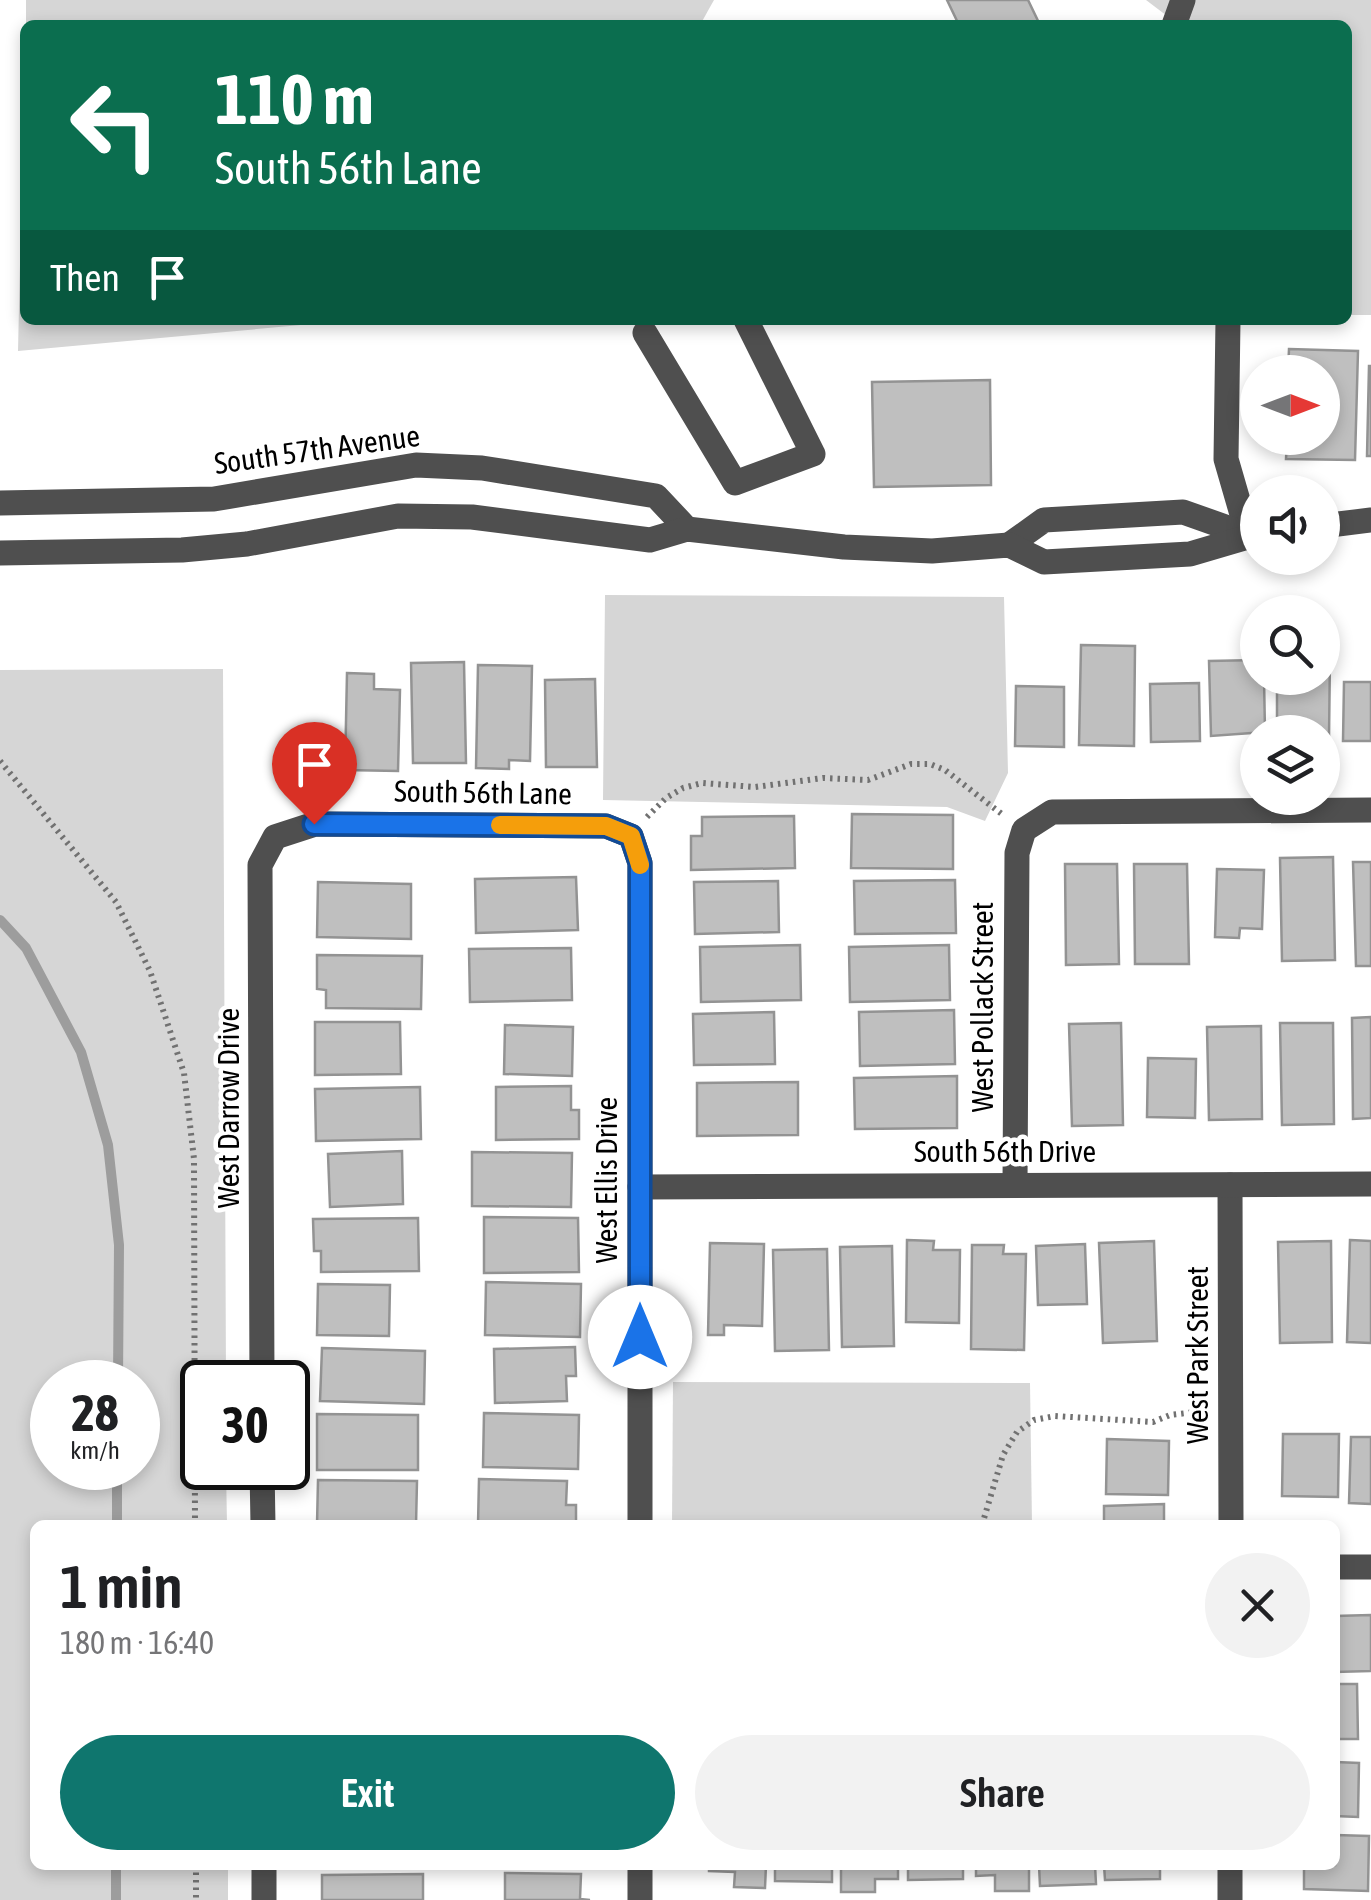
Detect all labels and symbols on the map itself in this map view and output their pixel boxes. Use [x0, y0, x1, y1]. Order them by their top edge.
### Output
north arrow [1240, 355, 1340, 455]
street label: South 57th Avenue [212, 418, 422, 480]
pin [272, 722, 357, 825]
street label: South 56th Lane [394, 773, 572, 811]
street label: West Pollack Street [965, 902, 999, 1112]
street label: West Darrow Drive [211, 1008, 245, 1208]
street label: West Ellis Drive [589, 1097, 623, 1263]
street label: South 56th Drive [914, 1134, 1096, 1168]
street label: West Park Street [1180, 1266, 1214, 1444]
position arrow [588, 1285, 692, 1389]
speed limit sign: 30 [180, 1360, 310, 1490]

